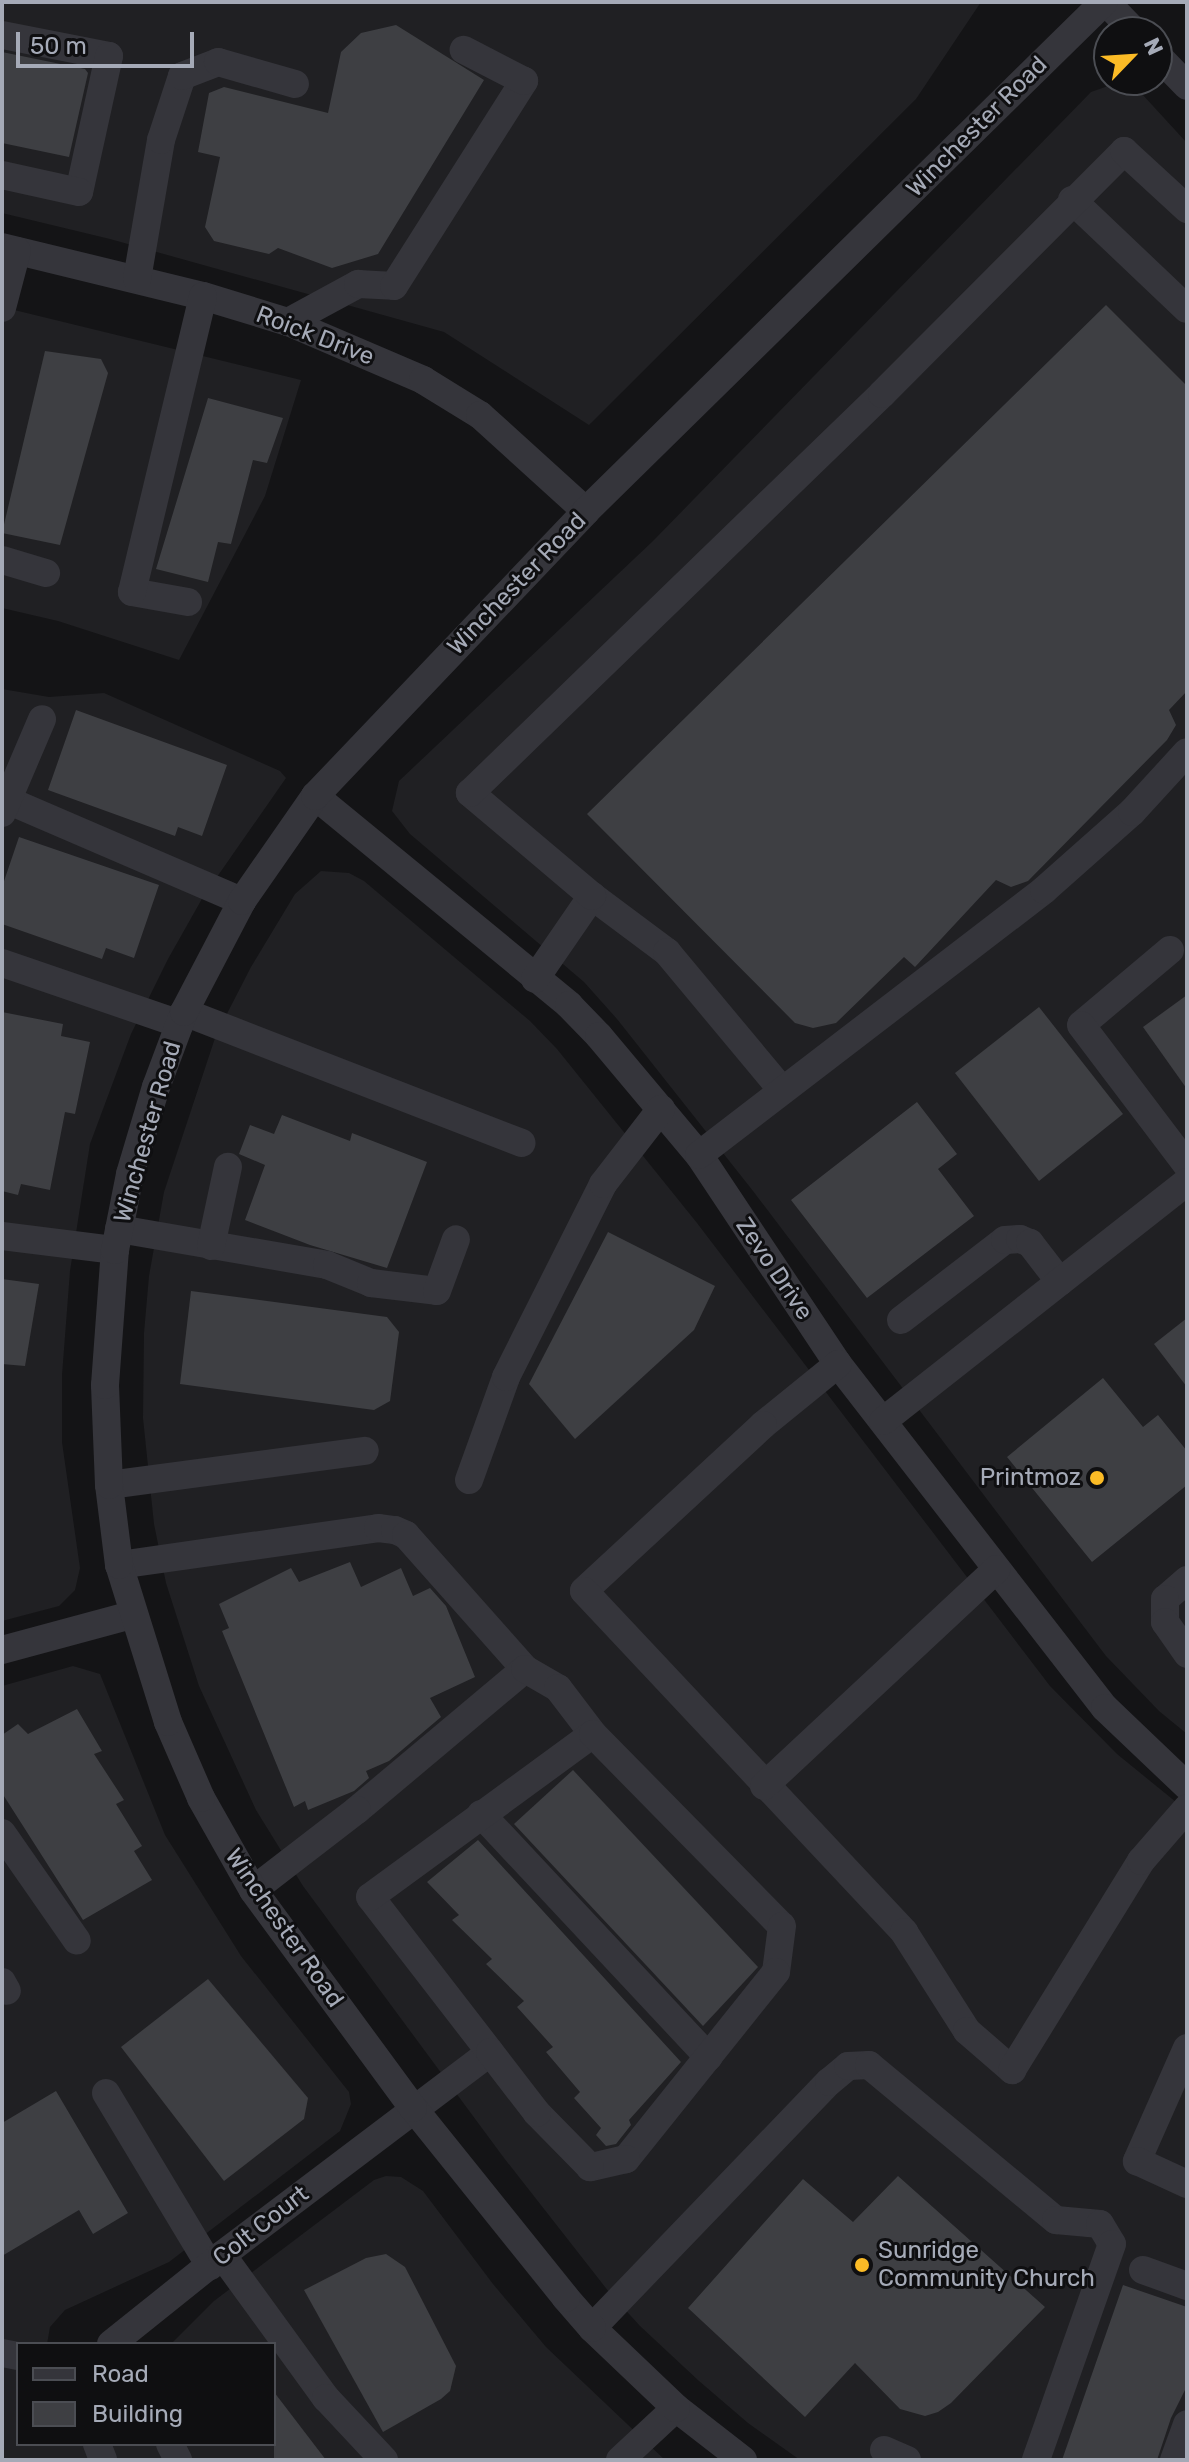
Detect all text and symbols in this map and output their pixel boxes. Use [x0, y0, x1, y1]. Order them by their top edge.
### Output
scale bar [20, 16, 198, 66]
north arrow [1093, 16, 1173, 96]
text: 50 m [30, 32, 87, 60]
text: N [1138, 34, 1169, 59]
street label: Winchester Road [900, 50, 1054, 204]
street label: Roick Drive [252, 300, 378, 372]
street label: Winchester Road [441, 506, 593, 662]
street label: Winchester Road [108, 1038, 188, 1226]
street label: Zevo Drive [729, 1212, 819, 1326]
place label: Printmoz [980, 1464, 1081, 1492]
marker: Printmoz [1088, 1469, 1106, 1487]
street label: Winchester Road [218, 1843, 350, 2013]
street label: Colt Court [207, 2180, 315, 2272]
place label: Sunridge Community Church [878, 2237, 1096, 2293]
marker: Sunridge Community Church [853, 2256, 871, 2274]
legend [16, 2342, 276, 2446]
text: Road [92, 2360, 149, 2388]
text: Building [92, 2400, 183, 2428]

